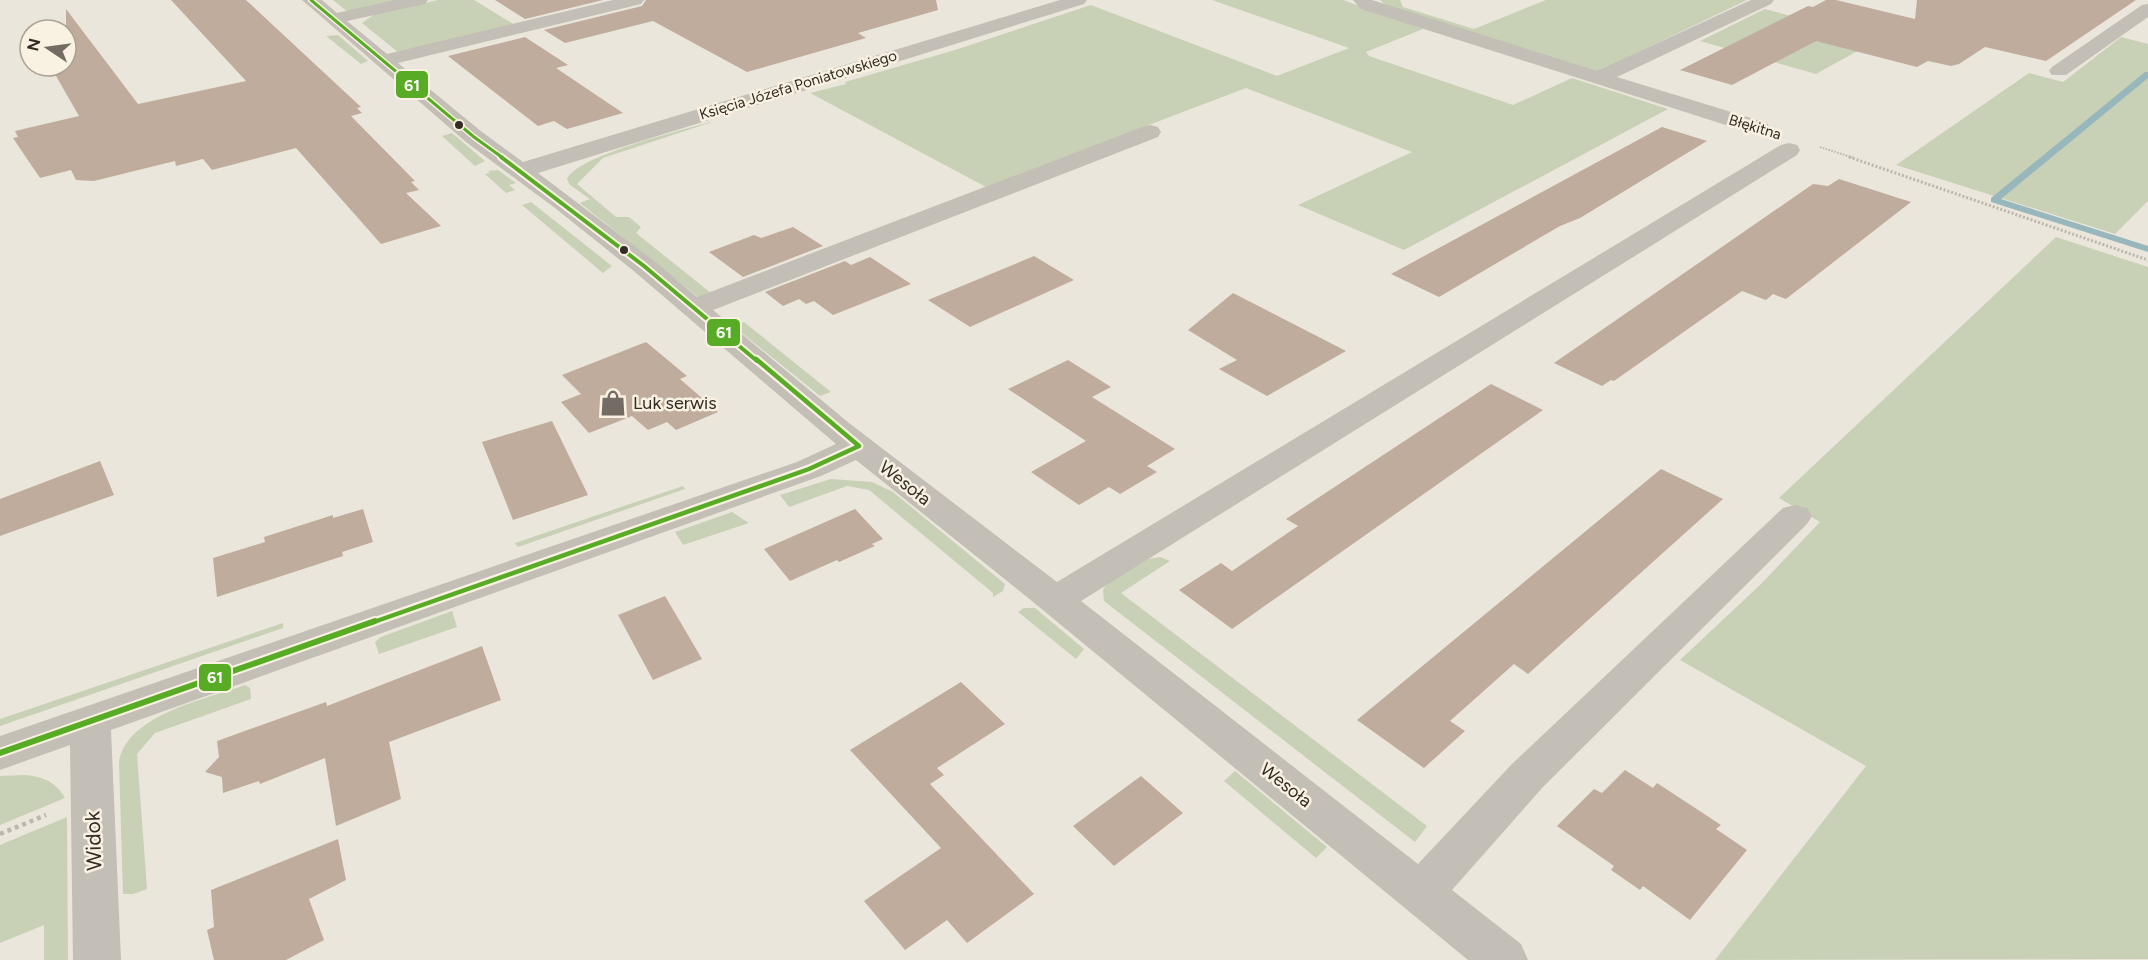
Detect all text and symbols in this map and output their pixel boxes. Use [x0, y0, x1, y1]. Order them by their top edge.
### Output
north arrow [18, 18, 78, 78]
text: N [23, 37, 45, 53]
street label: Księcia Józefa Poniatowskiego [697, 46, 899, 124]
line badge: 61 [395, 70, 429, 99]
text: 61 [404, 76, 420, 95]
street label: Błękitna [1727, 110, 1783, 144]
unlabelled marker [453, 119, 465, 131]
unlabelled marker [618, 244, 630, 256]
line badge: 61 [706, 318, 741, 347]
text: 61 [716, 323, 732, 342]
shop icon: Luk serwis [598, 388, 628, 418]
place label: Luk serwis [633, 392, 717, 414]
street label: Wesoła [875, 456, 935, 510]
line badge: 61 [198, 663, 232, 692]
text: 61 [207, 668, 223, 687]
street label: Wesoła [1256, 758, 1316, 812]
street label: Widok [79, 810, 107, 871]

